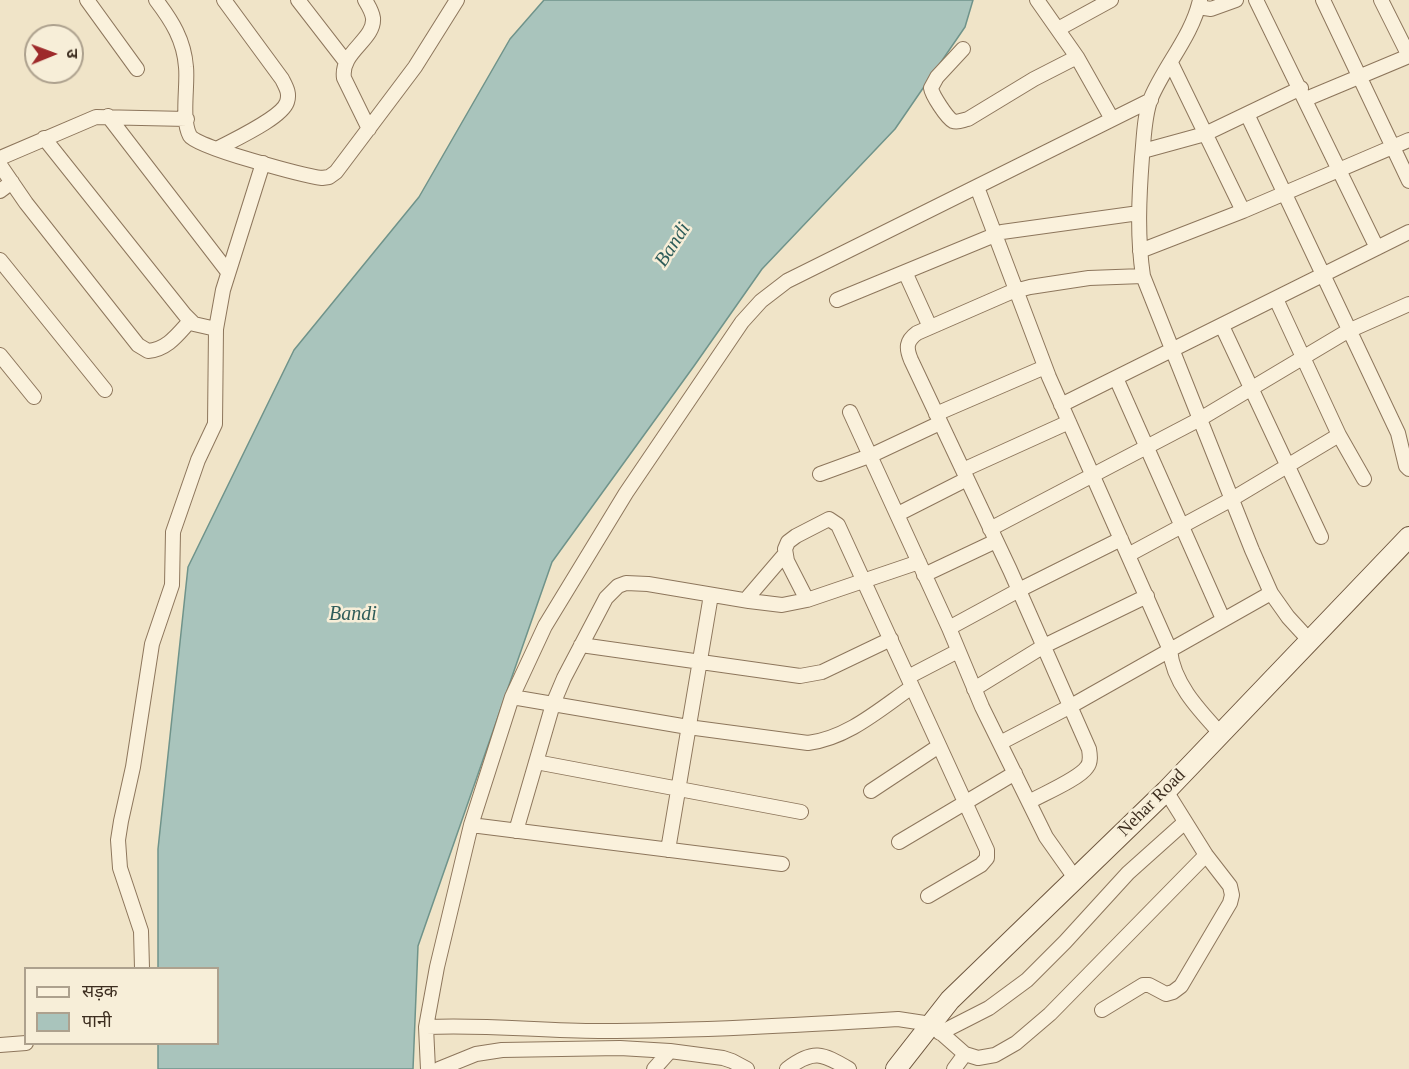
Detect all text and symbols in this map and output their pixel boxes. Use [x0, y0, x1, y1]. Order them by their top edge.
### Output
north arrow [24, 24, 84, 84]
text: उ [60, 49, 81, 59]
water label: Bandi [648, 216, 698, 274]
water label: Bandi [326, 603, 380, 627]
street label: Nehar Road [1109, 760, 1195, 846]
legend [24, 967, 219, 1045]
text: सड़क [82, 981, 118, 1004]
text: पानी [82, 1011, 112, 1034]

